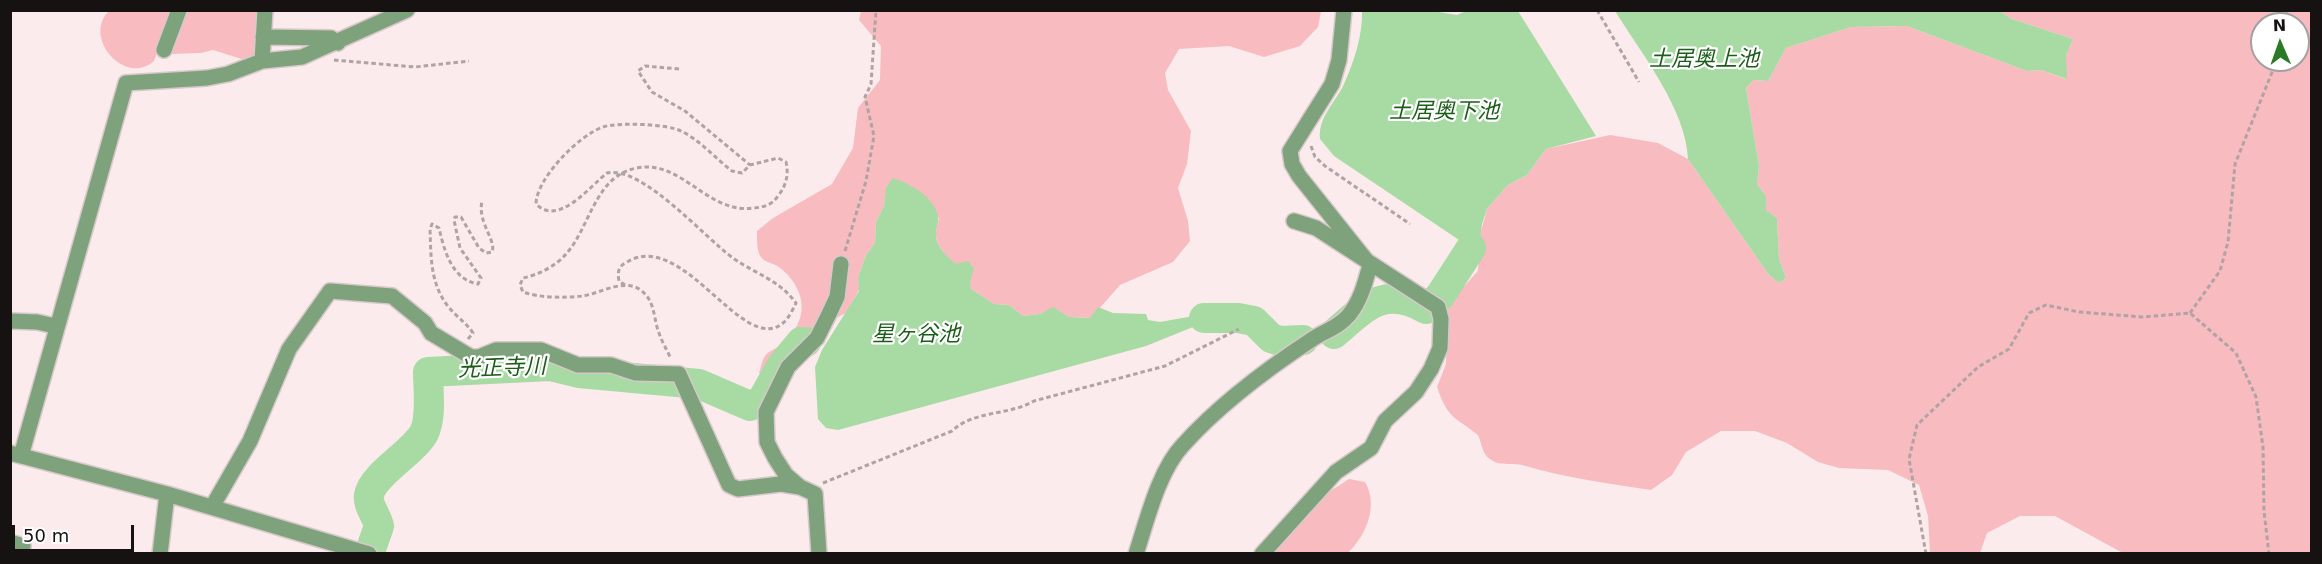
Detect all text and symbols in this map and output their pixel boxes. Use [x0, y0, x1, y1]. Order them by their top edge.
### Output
north arrow [2250, 12, 2310, 72]
text: N [2272, 16, 2286, 35]
water label: 土居奥上池 [1649, 47, 1759, 73]
water label: 土居奥下池 [1389, 99, 1499, 125]
water label: 星ヶ谷池 [872, 322, 960, 348]
water label: 光正寺川 [458, 354, 546, 384]
scale bar [15, 513, 136, 551]
text: 50 m [23, 525, 69, 546]

